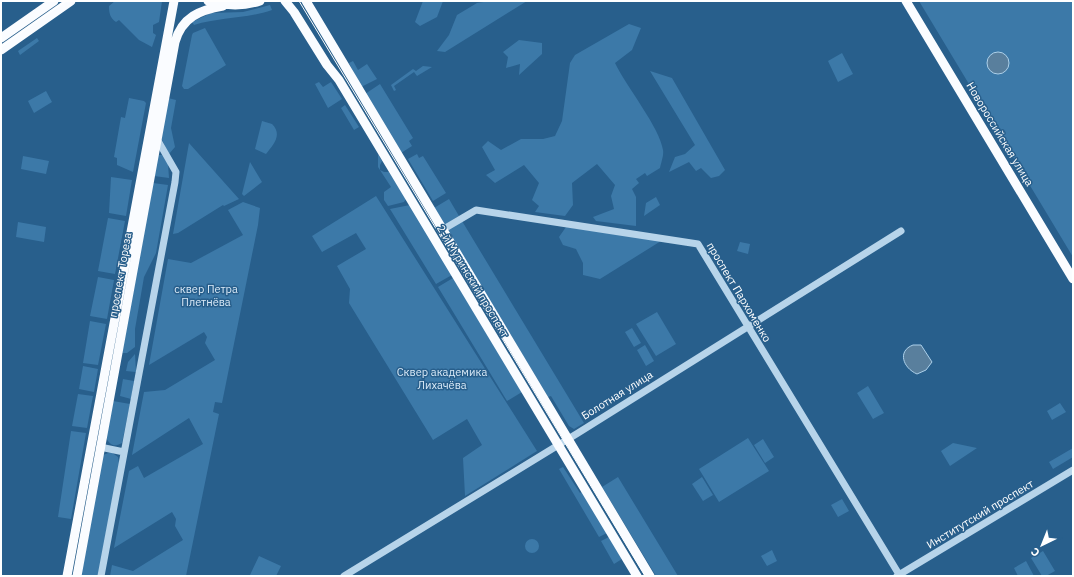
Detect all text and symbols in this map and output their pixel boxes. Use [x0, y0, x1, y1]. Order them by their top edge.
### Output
street label: Новороссийская улица [963, 79, 1037, 189]
street label: 2-й Муринский проспект [434, 222, 512, 340]
street label: проспект Тореза [106, 231, 134, 319]
street label: проспект Пархоменко [704, 239, 774, 345]
park label: сквер Петра Плетнёва [174, 282, 238, 309]
park label: Сквер академика Лихачёва [397, 365, 487, 392]
street label: Болотная улица [579, 367, 656, 423]
street label: Институтский проспект [924, 476, 1036, 552]
north arrow [1022, 525, 1062, 565]
text: С [1028, 545, 1043, 560]

